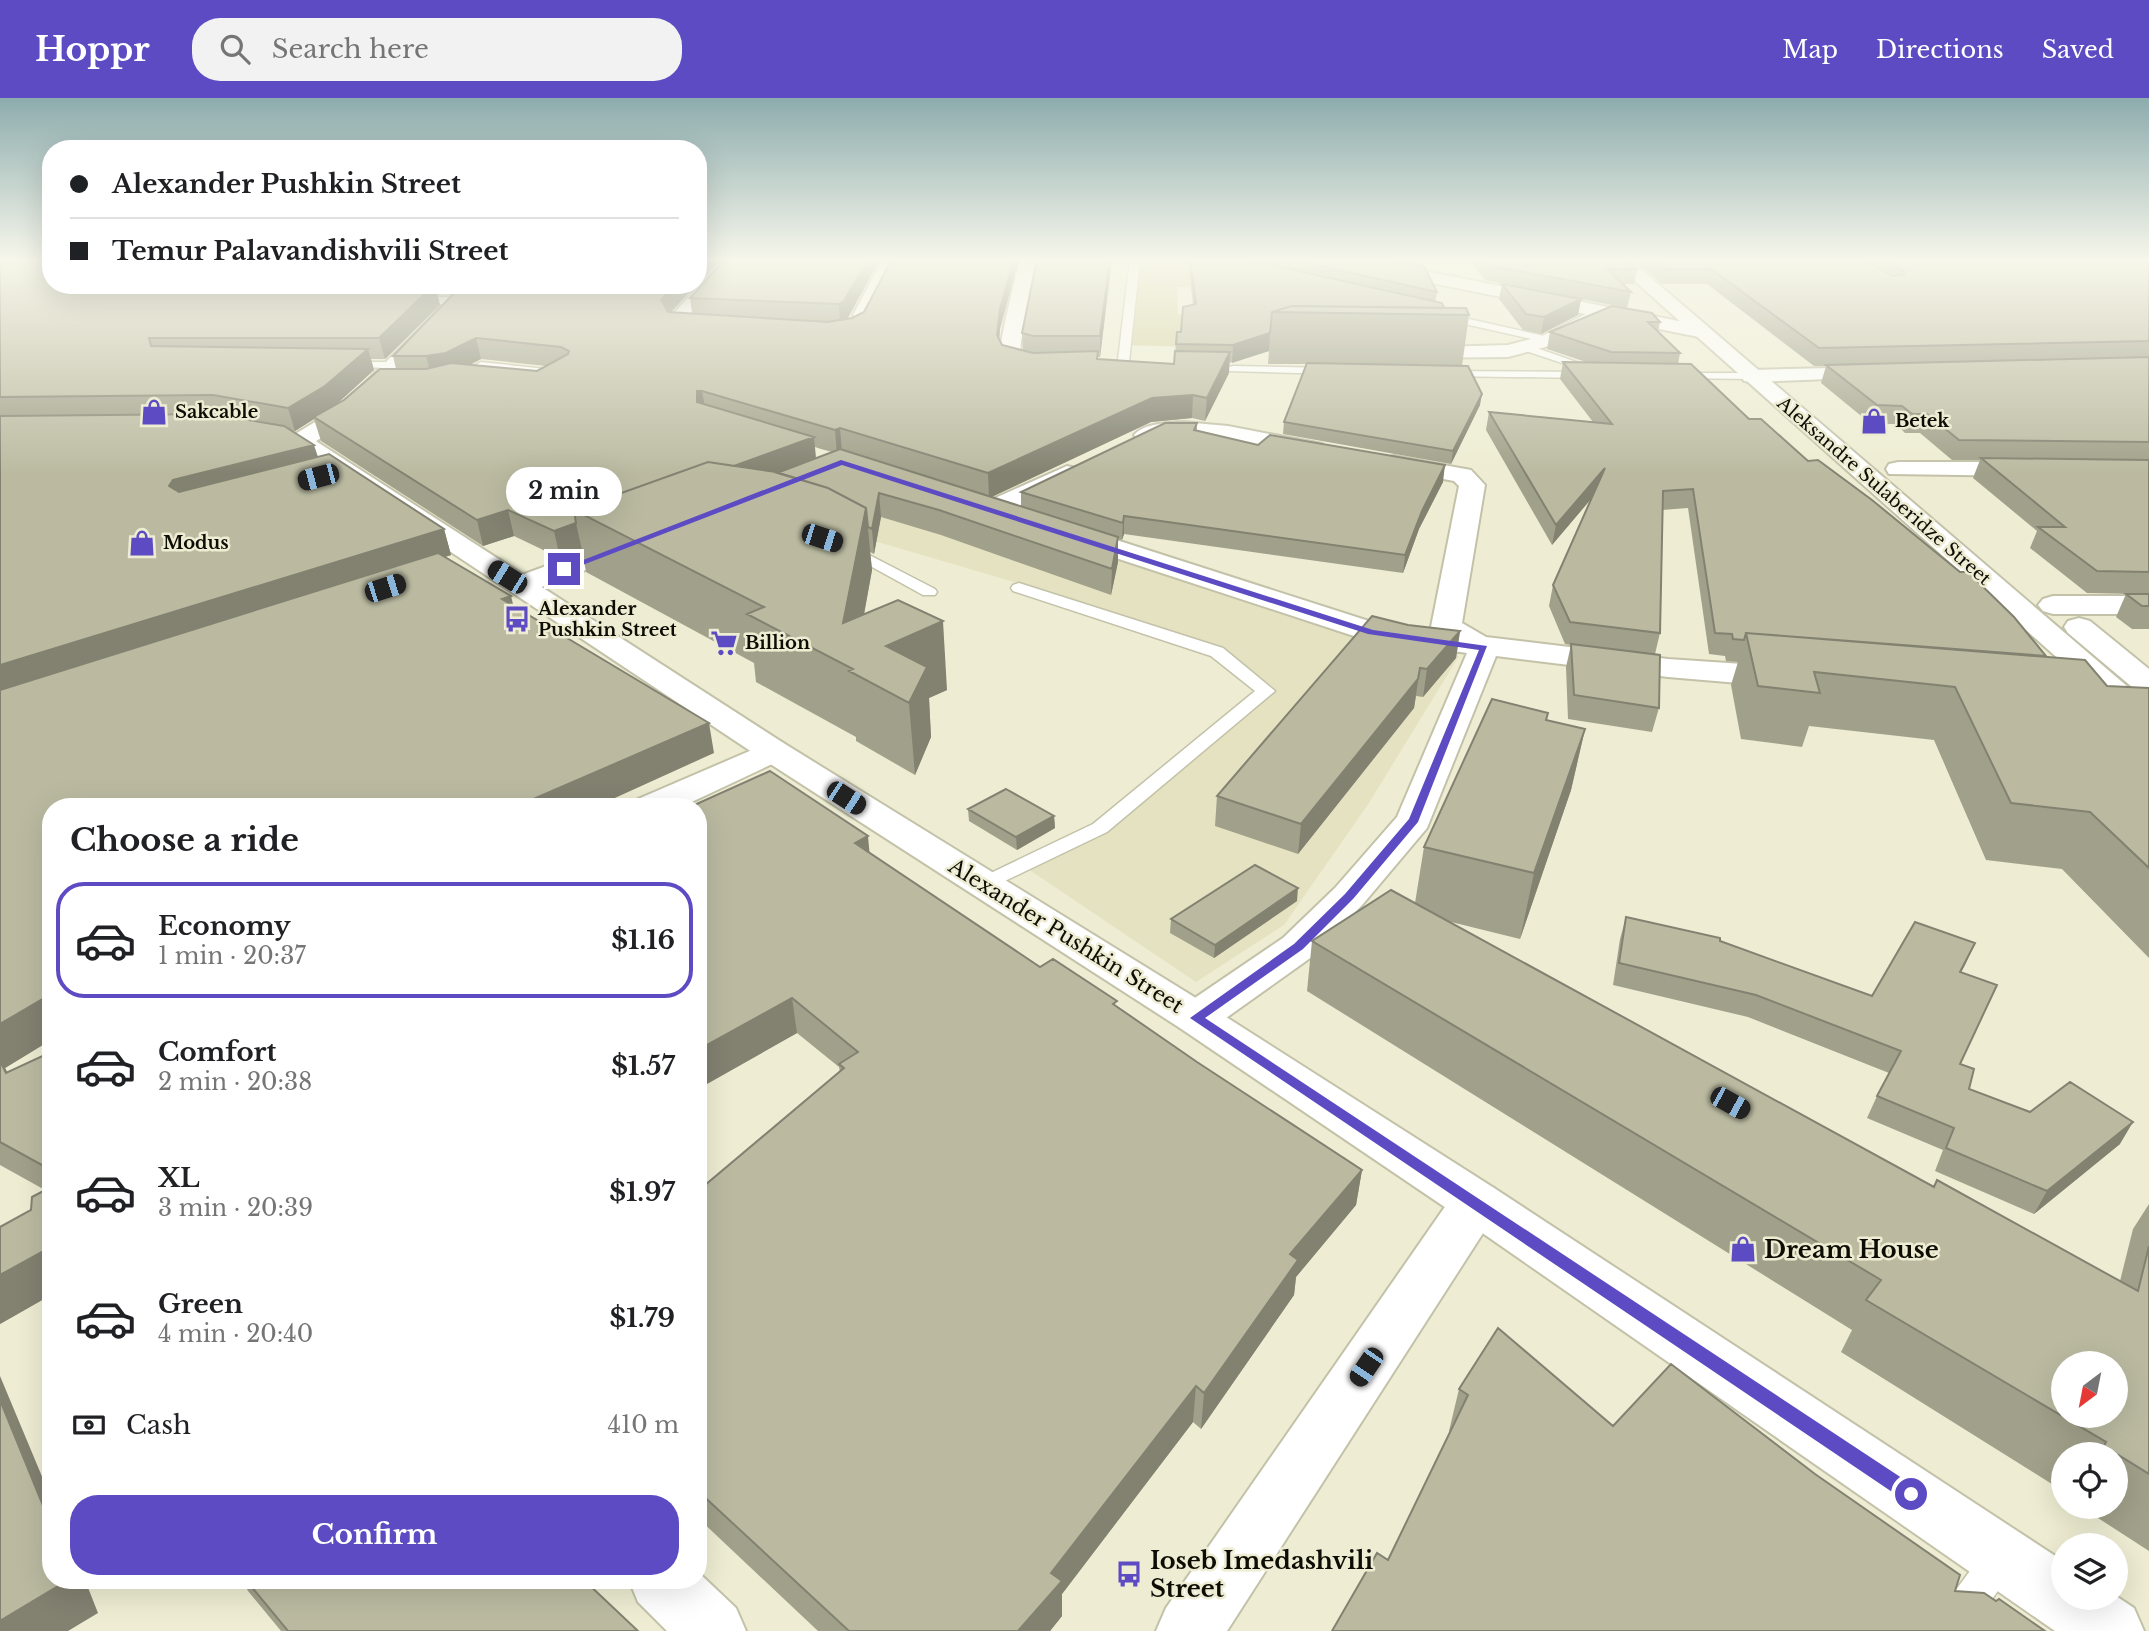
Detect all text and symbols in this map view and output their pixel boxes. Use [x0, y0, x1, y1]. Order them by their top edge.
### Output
search box [192, 18, 682, 81]
text: Hoppr [35, 29, 150, 70]
icon: search [216, 30, 254, 68]
text: Search here [272, 33, 429, 65]
text: Map [1782, 35, 1838, 64]
text: Directions [1876, 35, 2004, 64]
text: Saved [2042, 35, 2114, 64]
text: Alexander Pushkin Street [112, 168, 461, 200]
text: Temur Palavandishvili Street [112, 235, 508, 267]
street label: Aleksandre Sulaberidze Street [1772, 392, 1995, 590]
shop icon: Sakcable [139, 397, 169, 427]
place label: Sakcable [175, 401, 258, 423]
shop icon: Betek [1859, 406, 1889, 436]
place label: Betek [1895, 410, 1950, 432]
car [295, 461, 342, 493]
callout: 2 min [506, 468, 622, 517]
text: 2 min [528, 477, 600, 505]
car [799, 522, 846, 554]
shop icon: Modus [127, 528, 157, 558]
place label: Modus [163, 532, 229, 554]
route end [548, 553, 580, 585]
car [484, 557, 531, 597]
car [362, 572, 409, 604]
place label: Alexander Pushkin Street [537, 598, 677, 641]
bus stop icon: Alexander Pushkin Street [502, 604, 532, 634]
supermarket icon: Billion [709, 628, 739, 658]
place label: Billion [745, 632, 810, 654]
car [823, 778, 870, 818]
text: Choose a ride [70, 820, 299, 860]
street label: Alexander Pushkin Street [943, 852, 1188, 1019]
icon: car [74, 909, 137, 972]
text: Economy [158, 910, 291, 942]
text: $1.16 [611, 924, 675, 956]
text: 1 min · 20:37 [158, 942, 306, 970]
icon: car [74, 1035, 137, 1098]
text: Comfort [158, 1036, 276, 1068]
text: $1.57 [611, 1050, 675, 1082]
text: 2 min · 20:38 [158, 1068, 312, 1096]
car [1707, 1084, 1754, 1122]
icon: car [74, 1161, 137, 1224]
text: XL [158, 1162, 200, 1194]
text: $1.97 [609, 1176, 675, 1208]
text: 3 min · 20:39 [158, 1194, 313, 1222]
shop icon: Dream House [1728, 1234, 1758, 1264]
place label: Dream House [1764, 1235, 1939, 1264]
icon: car [74, 1287, 137, 1350]
text: Green [158, 1288, 243, 1320]
text: $1.79 [610, 1302, 675, 1334]
text: 4 min · 20:40 [158, 1320, 313, 1348]
car [1346, 1344, 1387, 1390]
north arrow [2051, 1351, 2128, 1428]
map controls [2051, 1351, 2128, 1610]
icon: cash [70, 1406, 108, 1444]
text: Cash [126, 1409, 191, 1441]
text: 410 m [608, 1411, 679, 1439]
button: locate [2051, 1442, 2128, 1519]
route start [1895, 1478, 1927, 1510]
button: Confirm [70, 1495, 679, 1575]
button: layers [2051, 1533, 2128, 1610]
place label: Ioseb Imedashvili Street [1150, 1546, 1374, 1603]
bus stop icon: Ioseb Imedashvili Street [1114, 1559, 1144, 1589]

